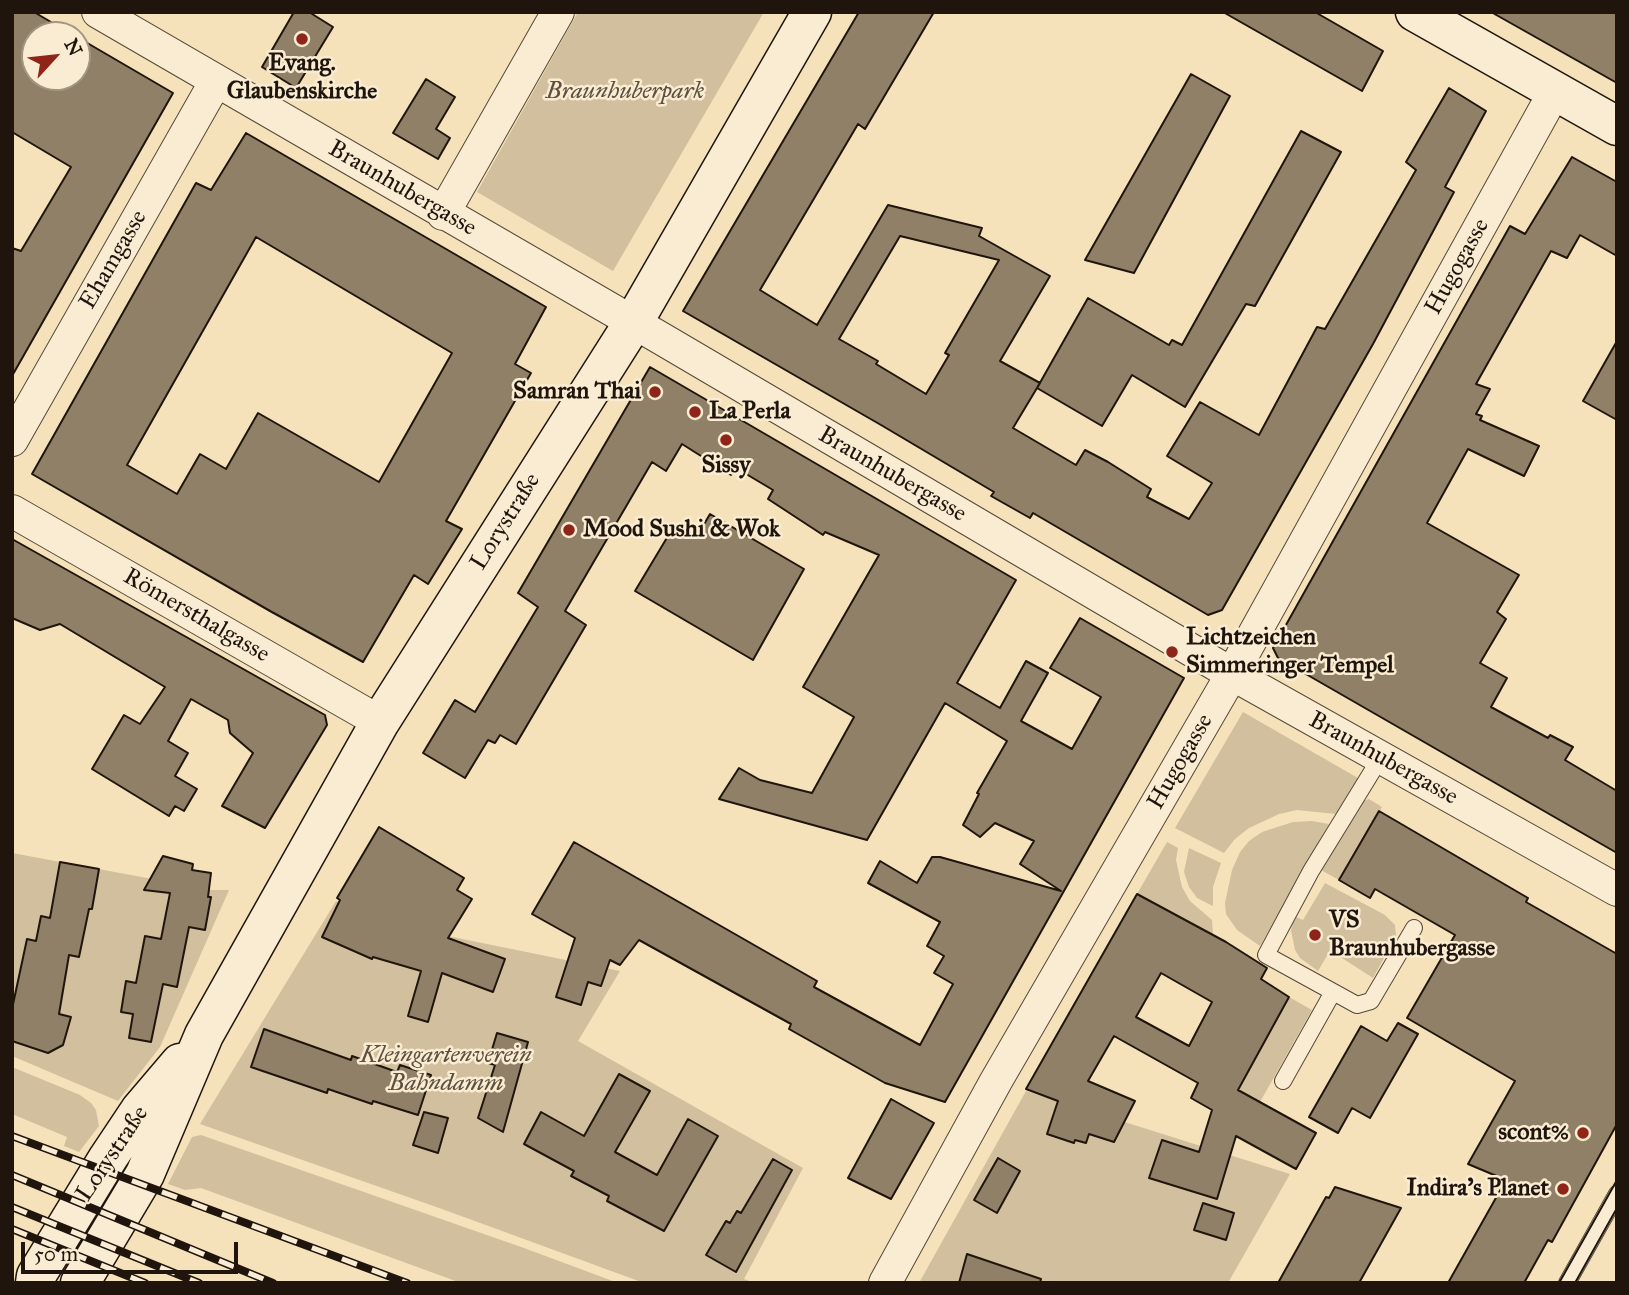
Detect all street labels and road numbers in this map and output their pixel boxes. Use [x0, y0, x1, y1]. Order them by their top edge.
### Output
street label: Braunhubergasse [323, 135, 481, 243]
street label: Ehamgasse [74, 205, 154, 315]
street label: Hugogasse [1420, 214, 1496, 320]
street label: Braunhubergasse [813, 421, 971, 529]
street label: Lorystraße [465, 468, 547, 576]
street label: Römersthalgasse [118, 563, 274, 669]
street label: Braunhubergasse [1303, 706, 1463, 812]
street label: Hugogasse [1142, 709, 1220, 815]
street label: Lorystraße [71, 1101, 155, 1207]

